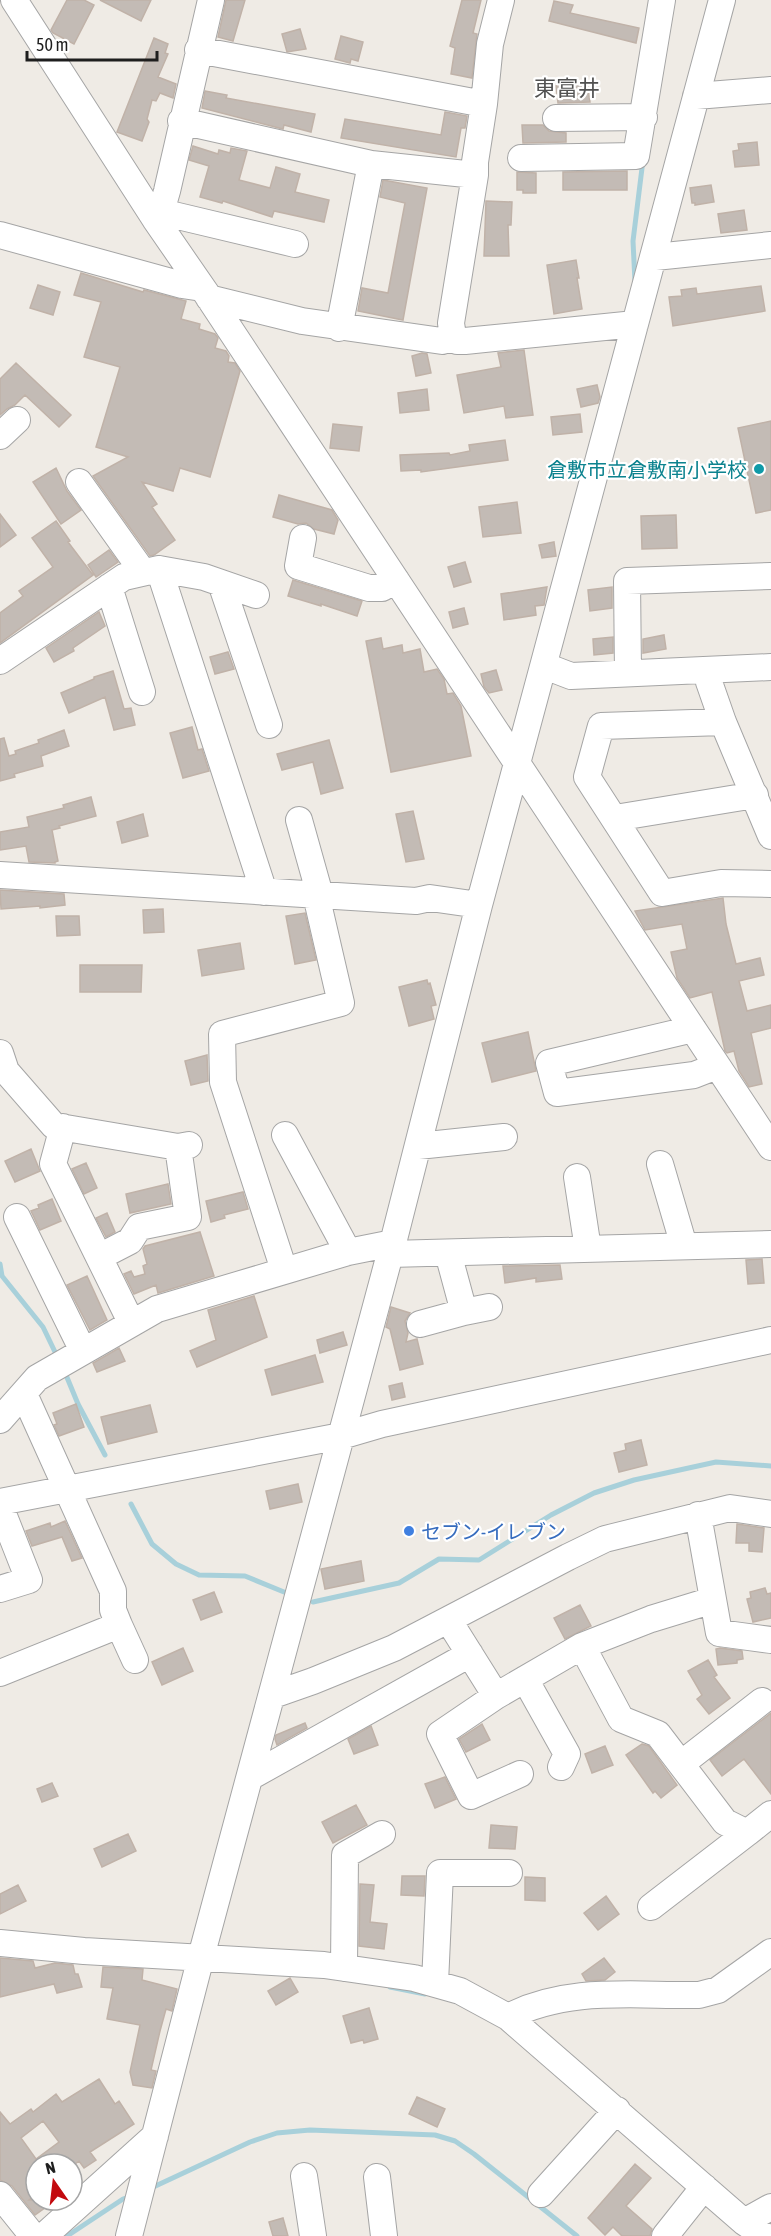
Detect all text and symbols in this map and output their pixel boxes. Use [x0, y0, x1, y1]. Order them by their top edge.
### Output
scale bar [27, 24, 158, 62]
text: 50 m [36, 34, 68, 55]
district label: 東富井 [534, 75, 600, 101]
place label: 倉敷市立倉敷南小学校 [547, 458, 747, 481]
marker: 倉敷市立倉敷南小学校 [752, 462, 766, 476]
place label: セブン-イレブン [421, 1520, 566, 1543]
marker: セブン-イレブン [402, 1524, 416, 1538]
north arrow [24, 2152, 84, 2212]
text: N [44, 2158, 57, 2177]

